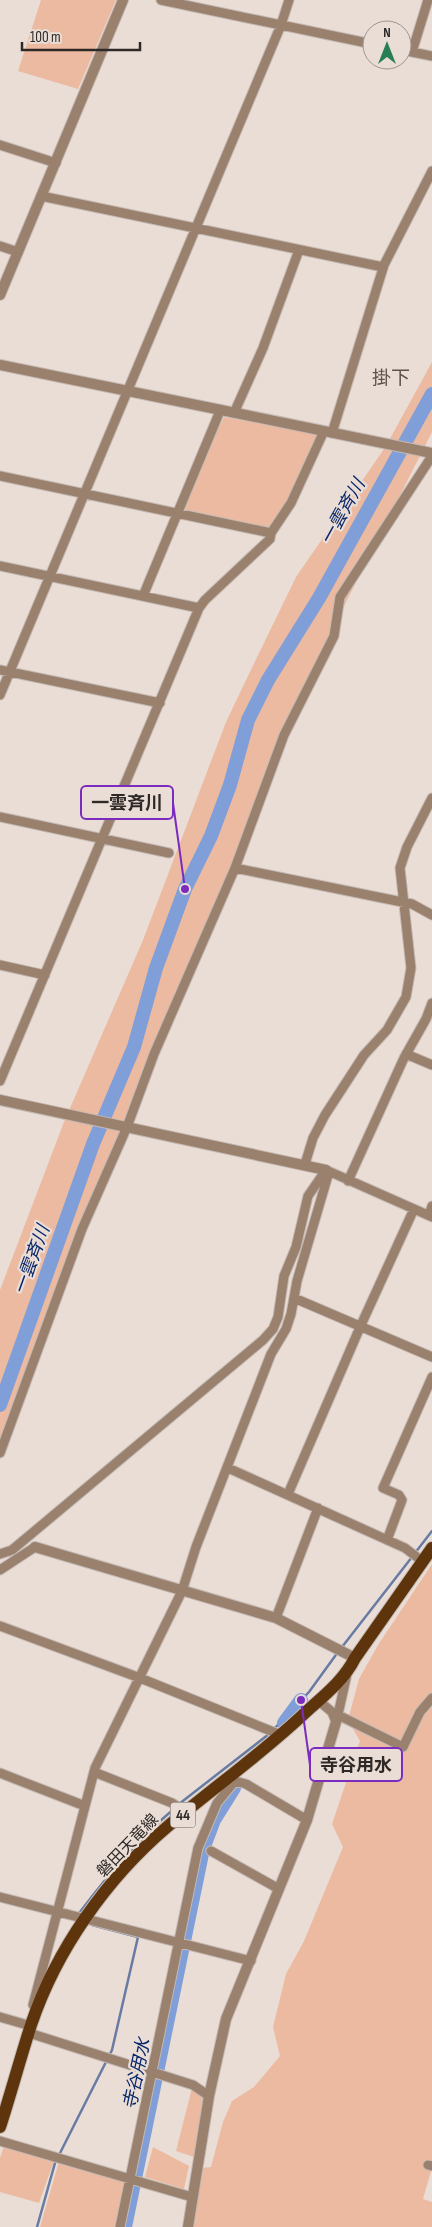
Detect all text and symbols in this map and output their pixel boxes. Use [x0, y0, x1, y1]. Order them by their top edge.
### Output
scale bar [22, 20, 140, 52]
north arrow [362, 20, 412, 70]
text: N [383, 24, 391, 41]
text: 100 m [30, 28, 61, 47]
district label: 掛下 [372, 367, 410, 390]
water label: 一雲斉川 [316, 474, 371, 549]
callout: 一雲斉川 [81, 786, 173, 819]
text: 一雲斉川 [91, 793, 163, 814]
water label: 一雲斉川 [10, 1221, 55, 1297]
callout: 寺谷用水 [310, 1748, 402, 1781]
text: 寺谷用水 [320, 1755, 392, 1776]
road number: 44 [170, 1802, 196, 1828]
street label: 磐田天竜線 [93, 1811, 163, 1881]
water label: 寺谷用水 [119, 2035, 155, 2111]

